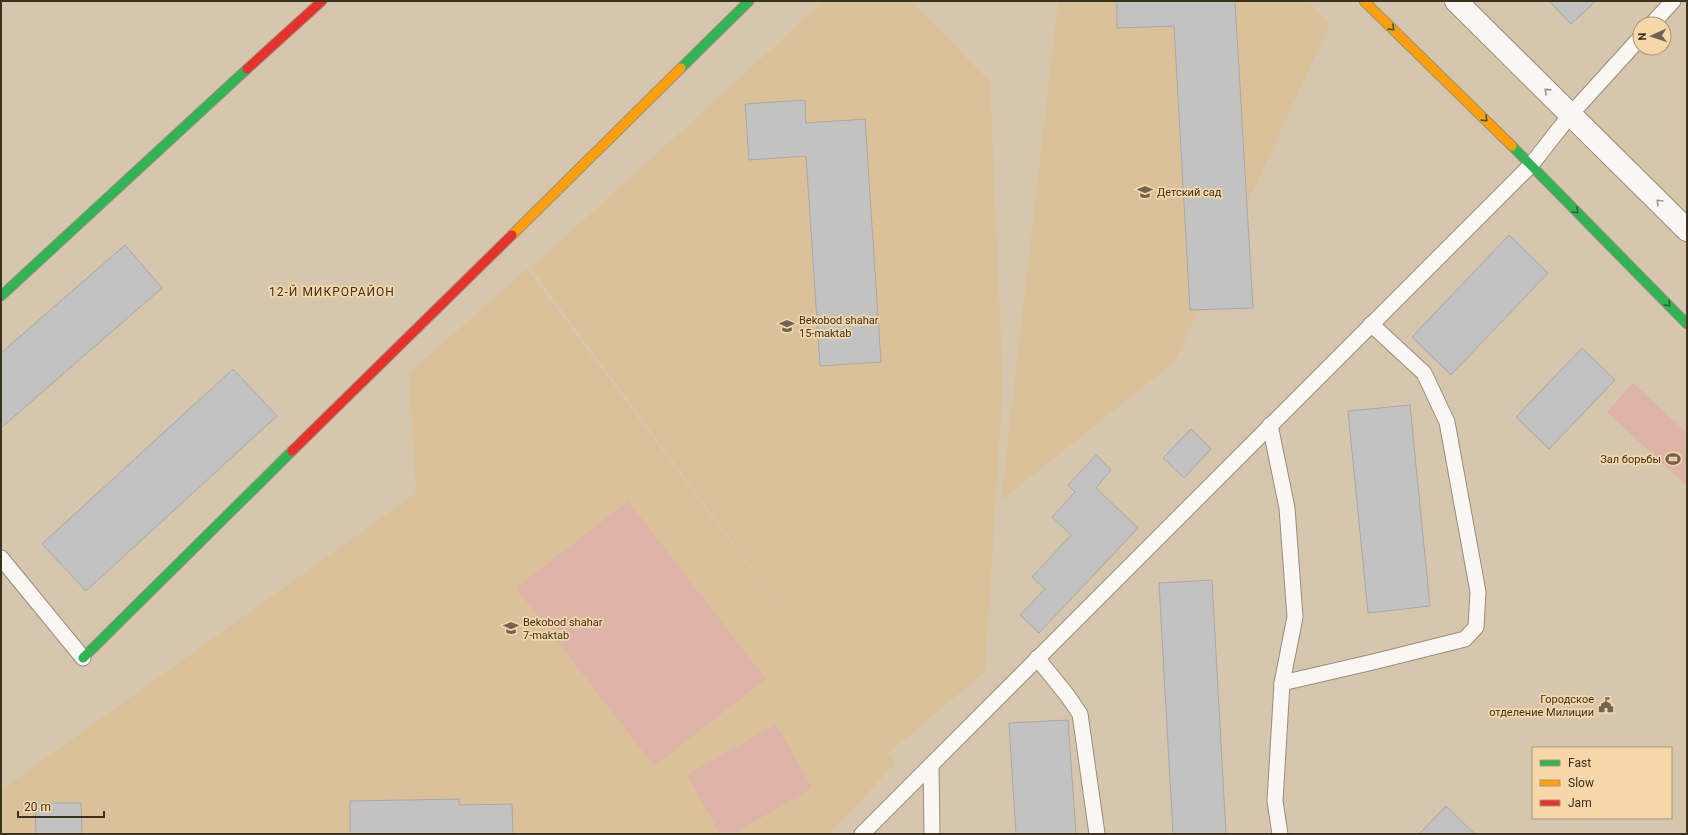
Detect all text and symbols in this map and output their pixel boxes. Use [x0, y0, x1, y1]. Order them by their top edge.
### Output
north arrow [1632, 16, 1672, 56]
one-way arrow [1387, 23, 1395, 31]
text: N [1636, 32, 1649, 41]
one-way arrow [1544, 88, 1552, 96]
one-way arrow [1480, 114, 1487, 122]
school or university icon: Детский сад [1136, 183, 1154, 201]
place label: Детский сад [1157, 186, 1222, 199]
one-way arrow [1656, 199, 1664, 207]
one-way arrow [1572, 206, 1579, 214]
district label: 12-Й МИКРОРАЙОН [269, 284, 395, 299]
one-way arrow [1663, 299, 1670, 307]
place label: Bekobod shahar 15-maktab [799, 314, 879, 340]
school or university icon: Bekobod shahar 15-maktab [778, 317, 796, 335]
sports icon: Зал борьбы [1664, 450, 1682, 468]
place label: Зал борьбы [1600, 453, 1661, 466]
place label: Bekobod shahar 7-maktab [523, 616, 603, 642]
school or university icon: Bekobod shahar 7-maktab [502, 619, 520, 637]
place label: Городское отделение Милиции [1489, 693, 1594, 719]
public building icon: Городское отделение Милиции [1597, 696, 1615, 714]
legend [1532, 747, 1672, 819]
text: Fast [1568, 756, 1591, 770]
text: Slow [1568, 776, 1594, 790]
scale bar [18, 793, 104, 819]
text: Jam [1568, 796, 1592, 810]
text: 20 m [24, 800, 51, 814]

